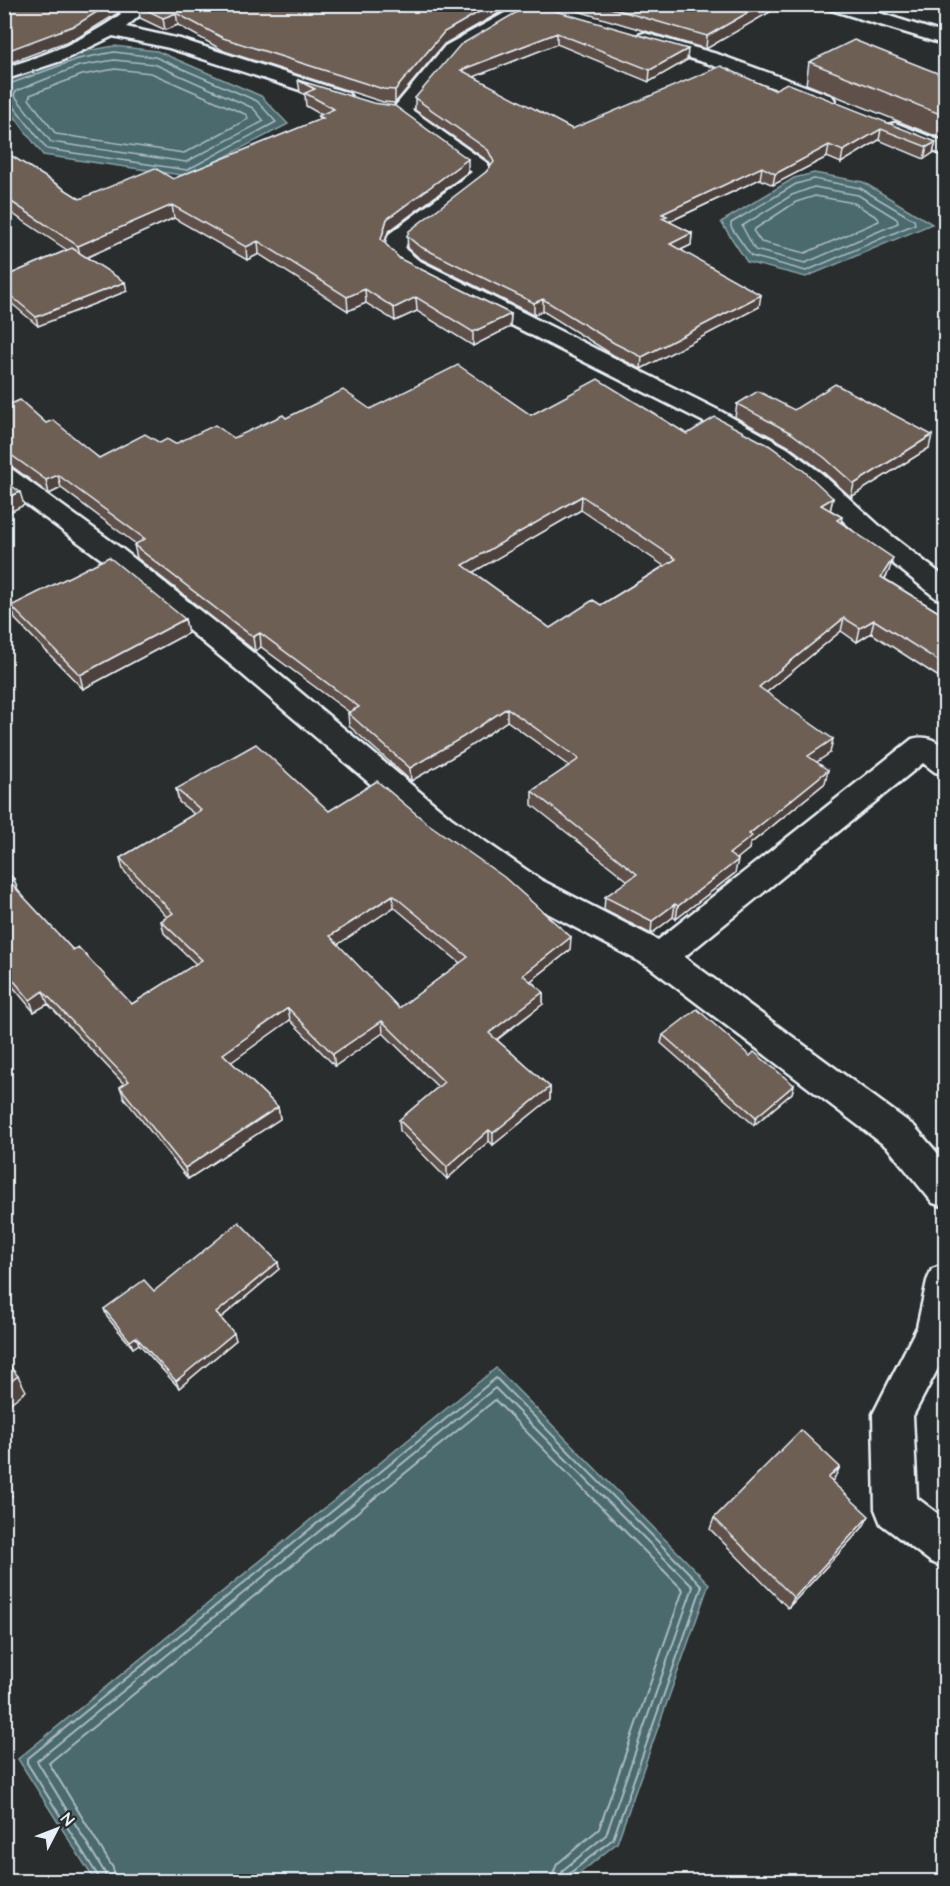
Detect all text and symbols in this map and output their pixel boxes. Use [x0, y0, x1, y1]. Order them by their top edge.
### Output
north arrow [27, 1799, 87, 1859]
text: N [56, 1809, 79, 1831]

